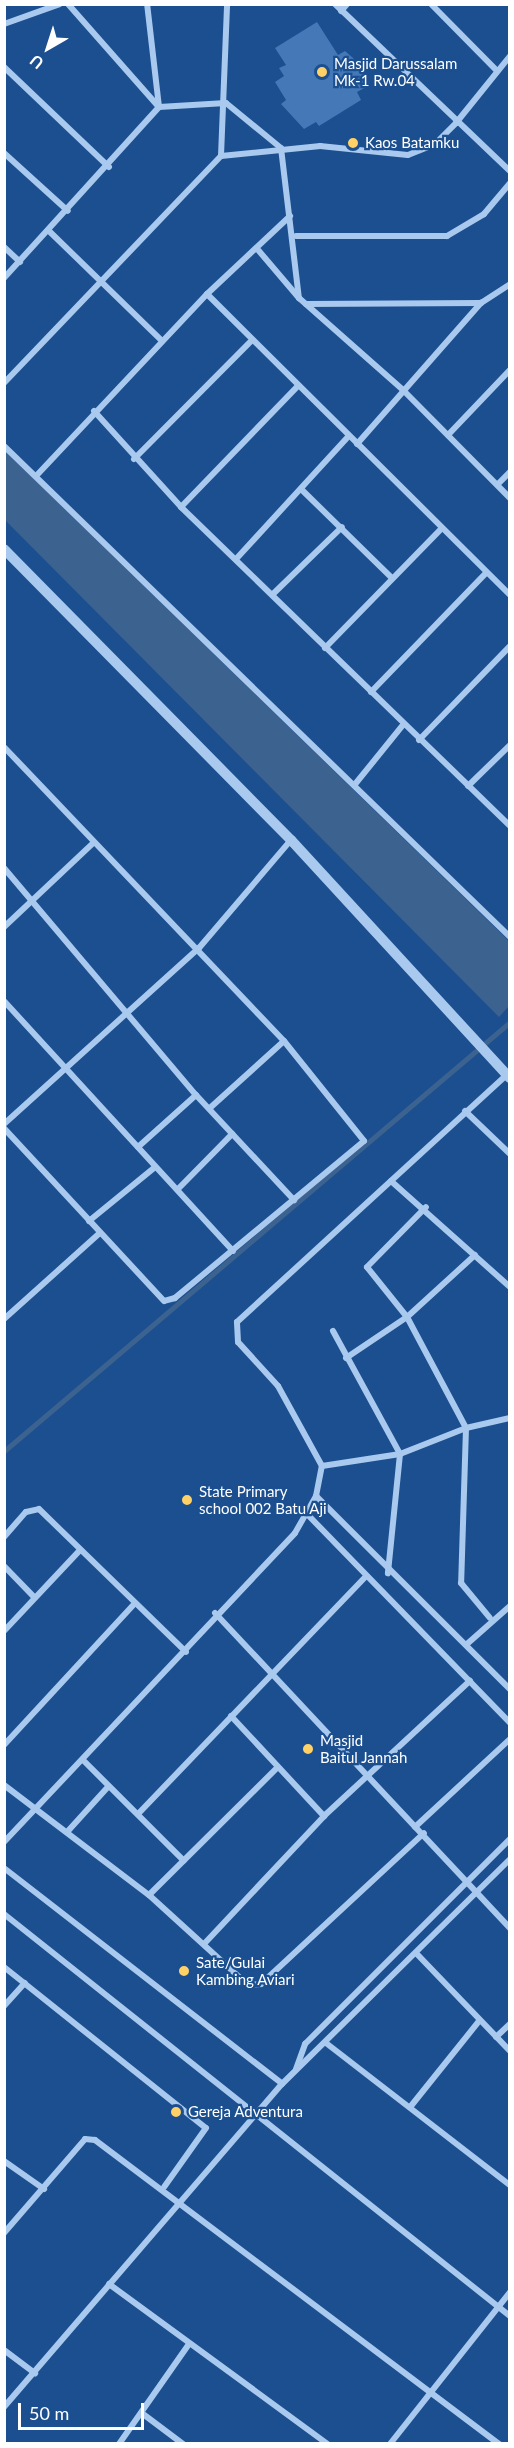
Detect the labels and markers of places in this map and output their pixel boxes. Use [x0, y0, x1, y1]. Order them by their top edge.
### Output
place label: Masjid Darussalam Mk-1 Rw.04 [334, 54, 457, 89]
marker: Masjid Darussalam Mk-1 Rw.04 [315, 65, 329, 79]
place label: Kaos Batamku [365, 134, 459, 152]
marker: Kaos Batamku [346, 136, 360, 150]
place label: State Primary school 002 Batu Aji [199, 1482, 327, 1517]
marker: State Primary school 002 Batu Aji [180, 1493, 194, 1507]
place label: Masjid Baitul Jannah [320, 1731, 408, 1766]
marker: Masjid Baitul Jannah [301, 1742, 315, 1756]
place label: Sate/Gulai Kambing Aviari [196, 1953, 295, 1988]
marker: Sate/Gulai Kambing Aviari [177, 1964, 191, 1978]
place label: Gereja Adventura [188, 2103, 303, 2121]
marker: Gereja Adventura [169, 2105, 183, 2119]

